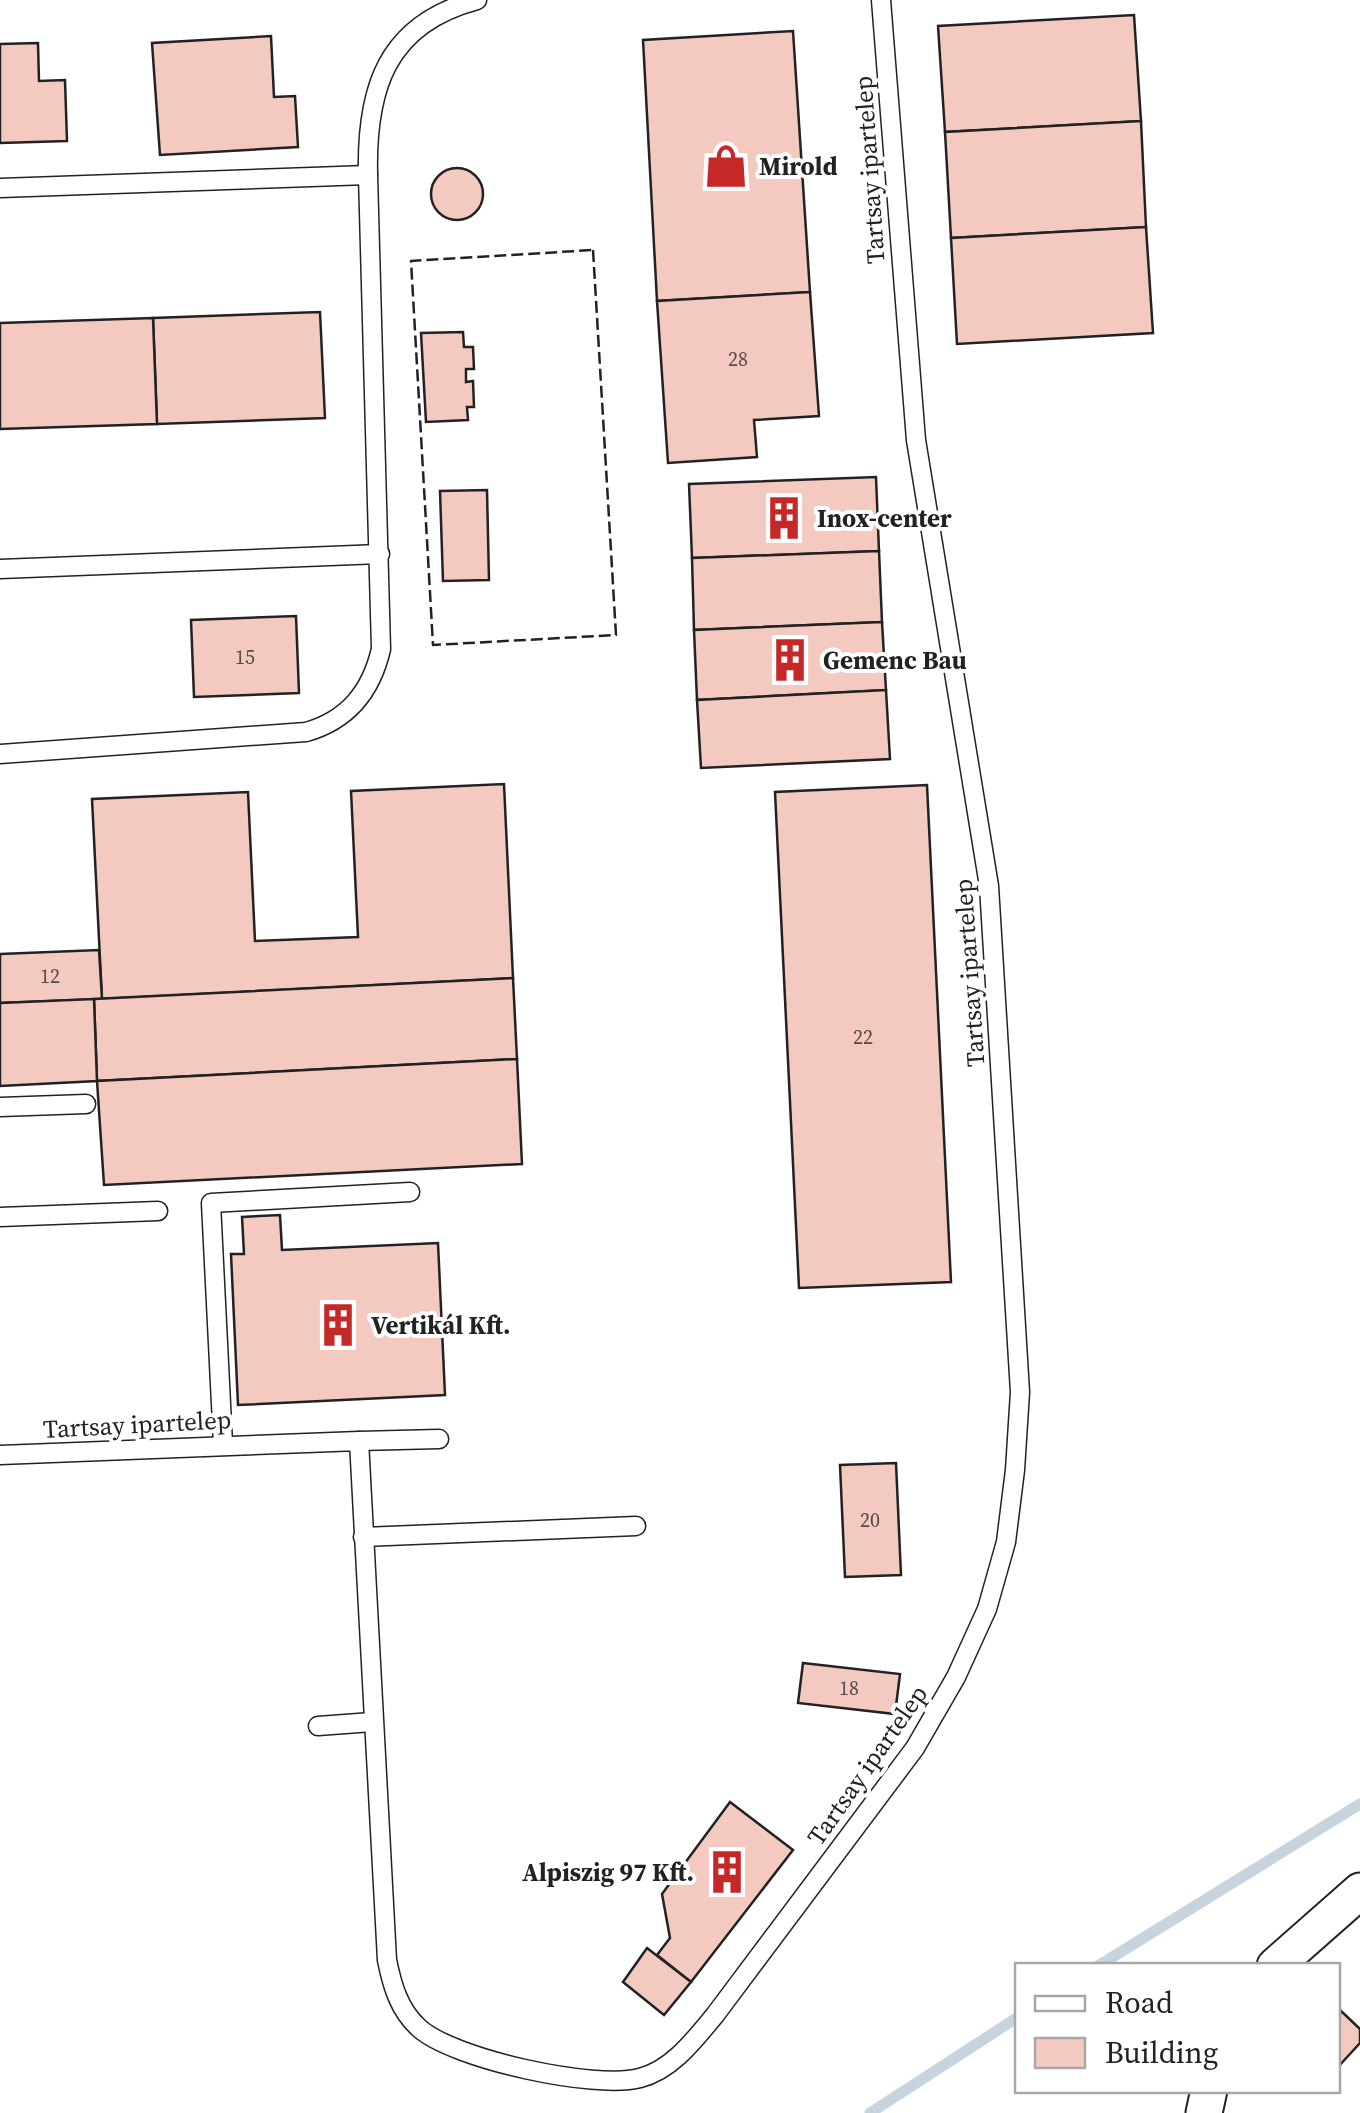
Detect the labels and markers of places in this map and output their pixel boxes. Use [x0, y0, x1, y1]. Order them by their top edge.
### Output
shop icon: Mirold [702, 142, 750, 190]
place label: Mirold [759, 149, 838, 183]
building icon: Inox-center [760, 494, 808, 542]
place label: Inox-center [817, 501, 952, 535]
building icon: Gemenc Bau [766, 636, 814, 684]
place label: Gemenc Bau [823, 643, 967, 677]
building icon: Vertikál Kft. [314, 1301, 362, 1349]
place label: Vertikál Kft. [371, 1308, 511, 1342]
building icon: Alpiszig 97 Kft. [703, 1848, 751, 1896]
place label: Alpiszig 97 Kft. [522, 1855, 694, 1889]

